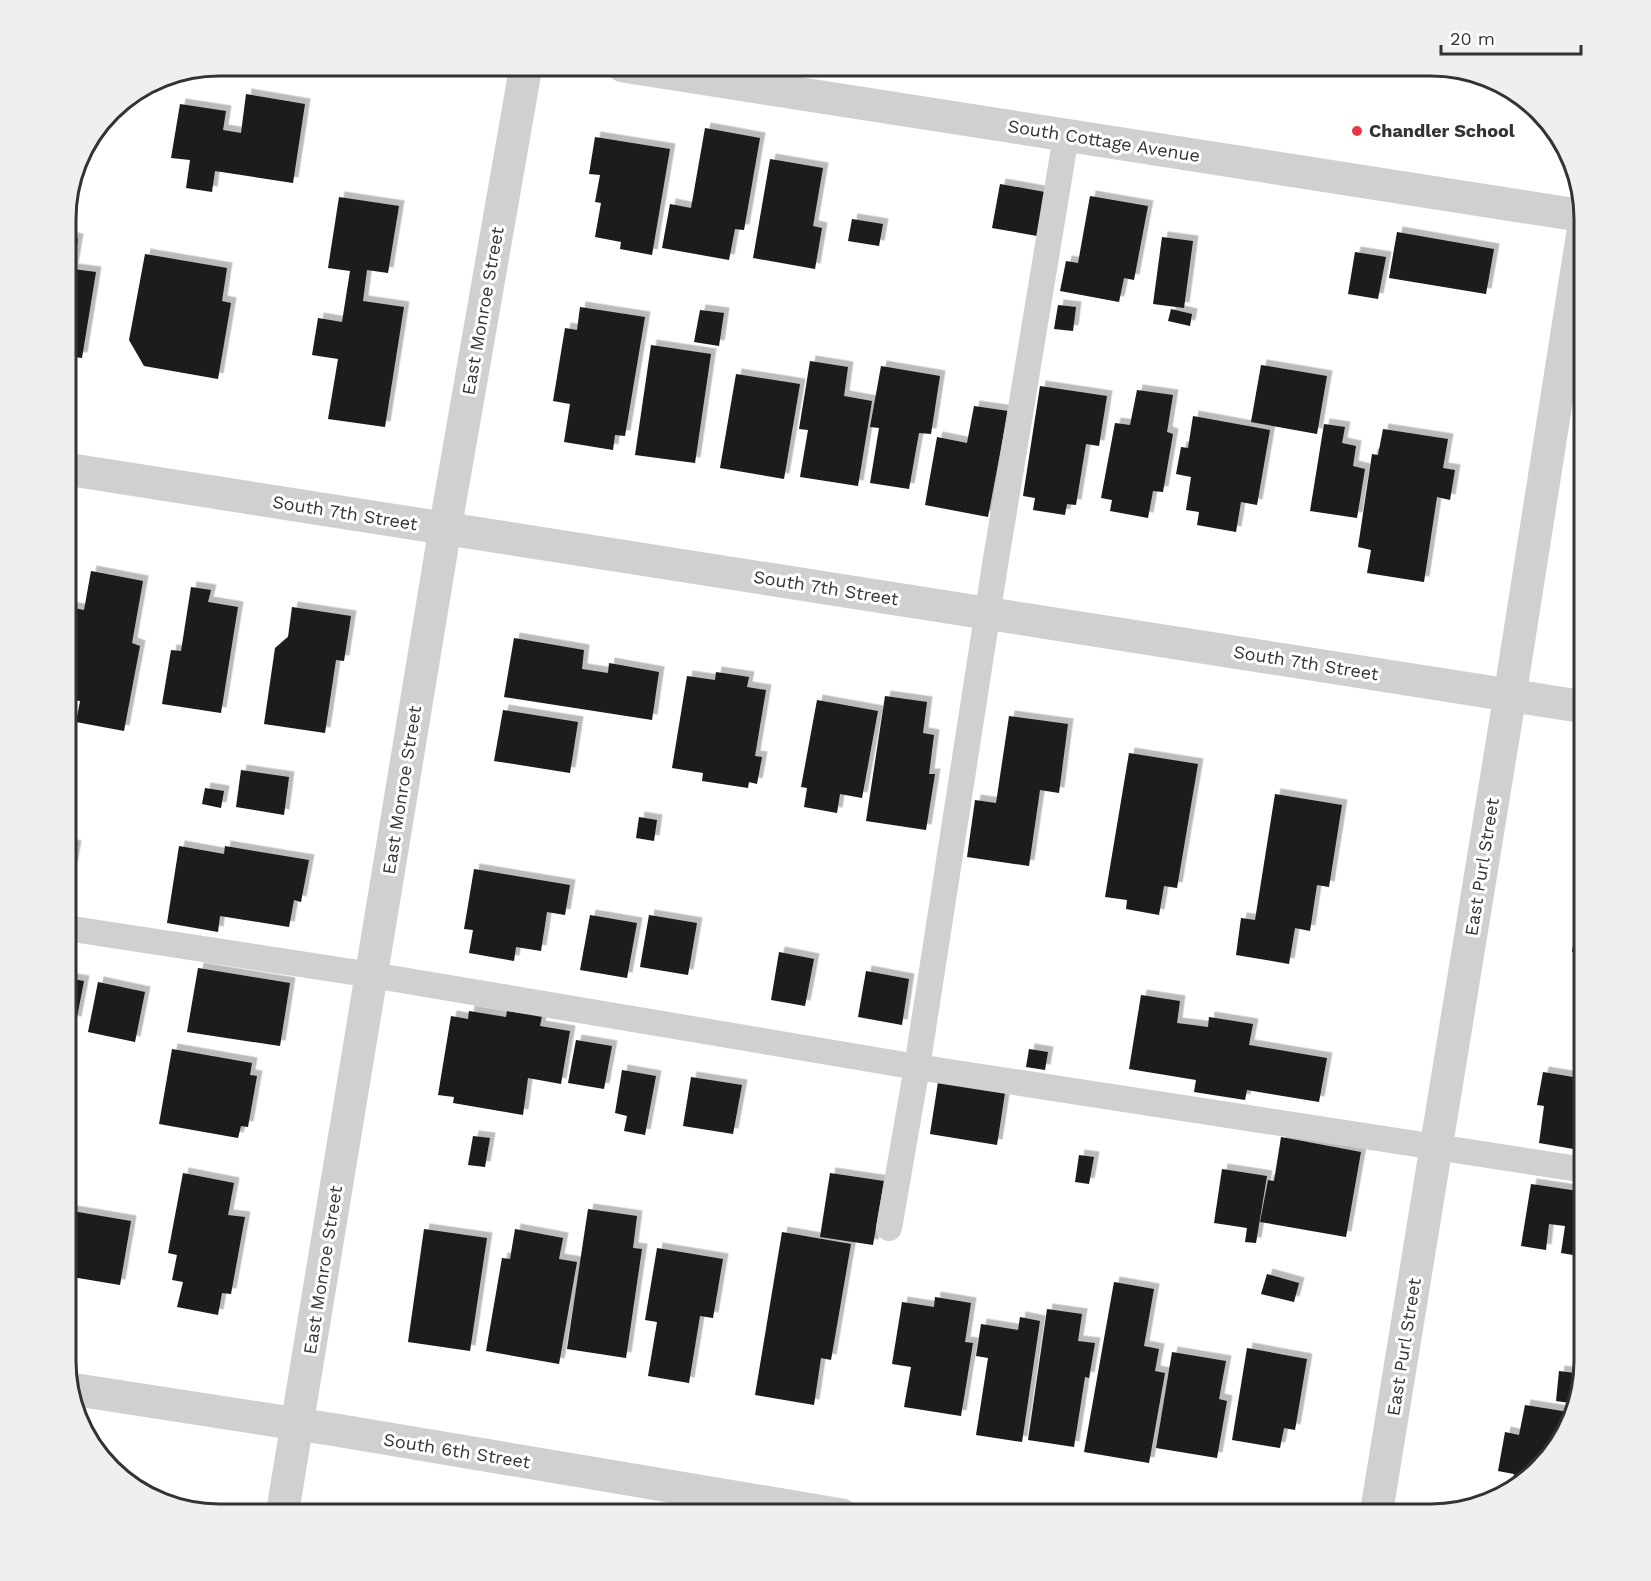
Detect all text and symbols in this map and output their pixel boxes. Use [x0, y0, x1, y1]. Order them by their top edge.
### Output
scale bar [1441, 18, 1580, 56]
text: 20 m [1450, 28, 1495, 49]
street label: South Cottage Avenue [1006, 115, 1202, 166]
place label: Chandler School [1369, 120, 1515, 141]
marker: Chandler School [1350, 124, 1364, 138]
street label: East Monroe Street [457, 225, 508, 397]
street label: South 7th Street [271, 491, 420, 534]
street label: South 7th Street [752, 566, 901, 609]
street label: South 7th Street [1232, 641, 1381, 684]
street label: East Monroe Street [378, 704, 425, 876]
street label: East Purl Street [1460, 796, 1503, 937]
street label: East Monroe Street [299, 1184, 346, 1356]
street label: East Purl Street [1382, 1276, 1425, 1417]
street label: South 6th Street [382, 1429, 532, 1473]

